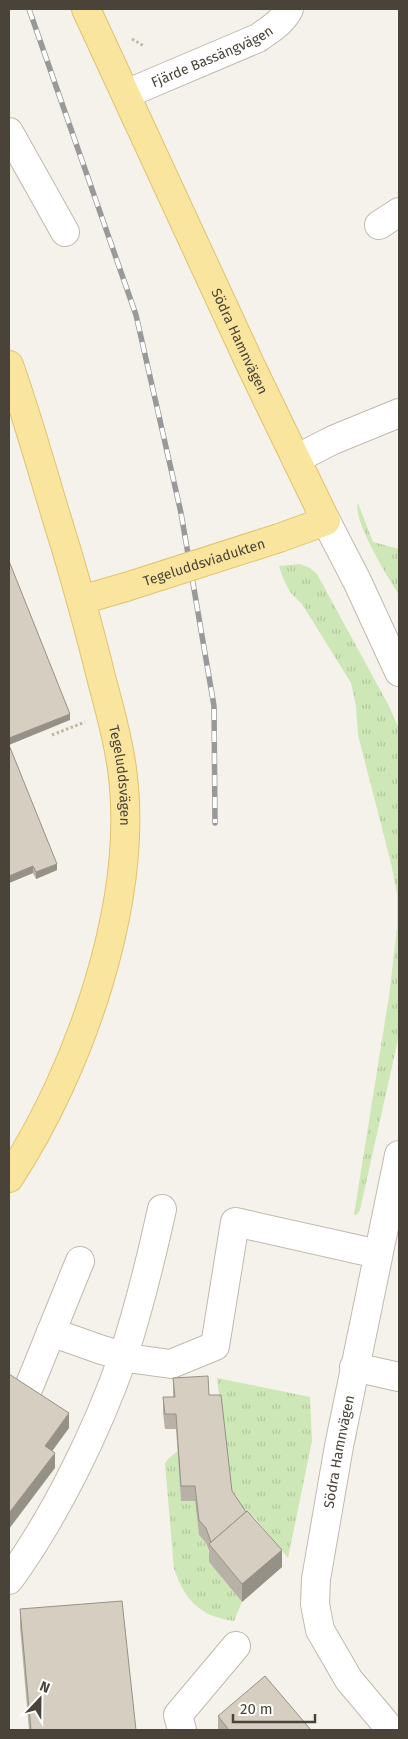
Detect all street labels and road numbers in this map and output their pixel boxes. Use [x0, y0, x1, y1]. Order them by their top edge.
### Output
street label: Fjärde Bassängvägen [149, 22, 276, 91]
street label: Södra Hamnvägen [208, 286, 272, 397]
street label: Tegeluddsviadukten [141, 535, 267, 589]
street label: Tegeluddsvägen [105, 723, 134, 826]
street label: Södra Hamnvägen [320, 1394, 358, 1510]

